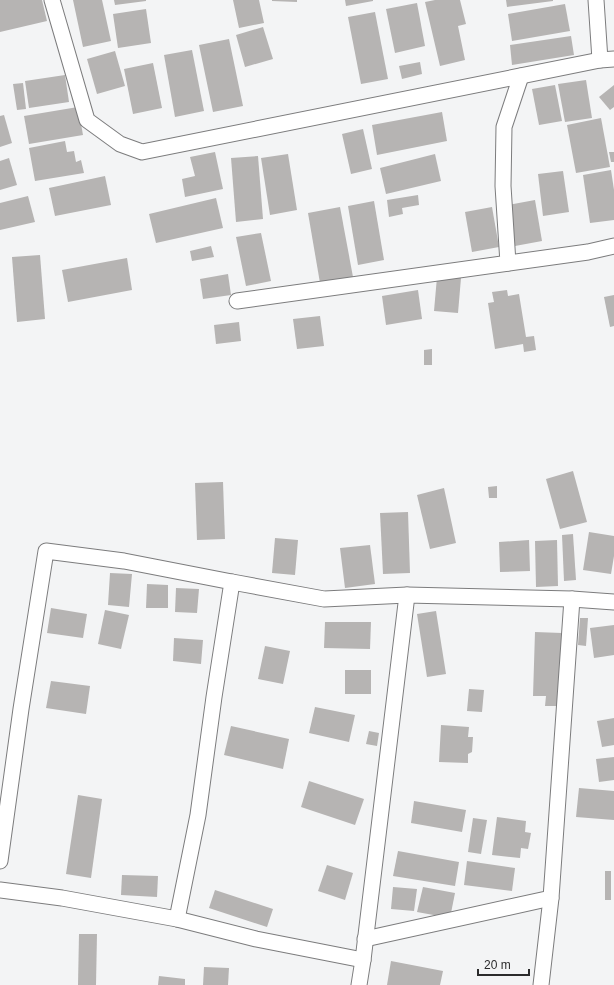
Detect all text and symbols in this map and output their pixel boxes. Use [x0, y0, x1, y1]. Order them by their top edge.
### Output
scale bar [478, 951, 529, 977]
text: 20 m [484, 958, 511, 972]

